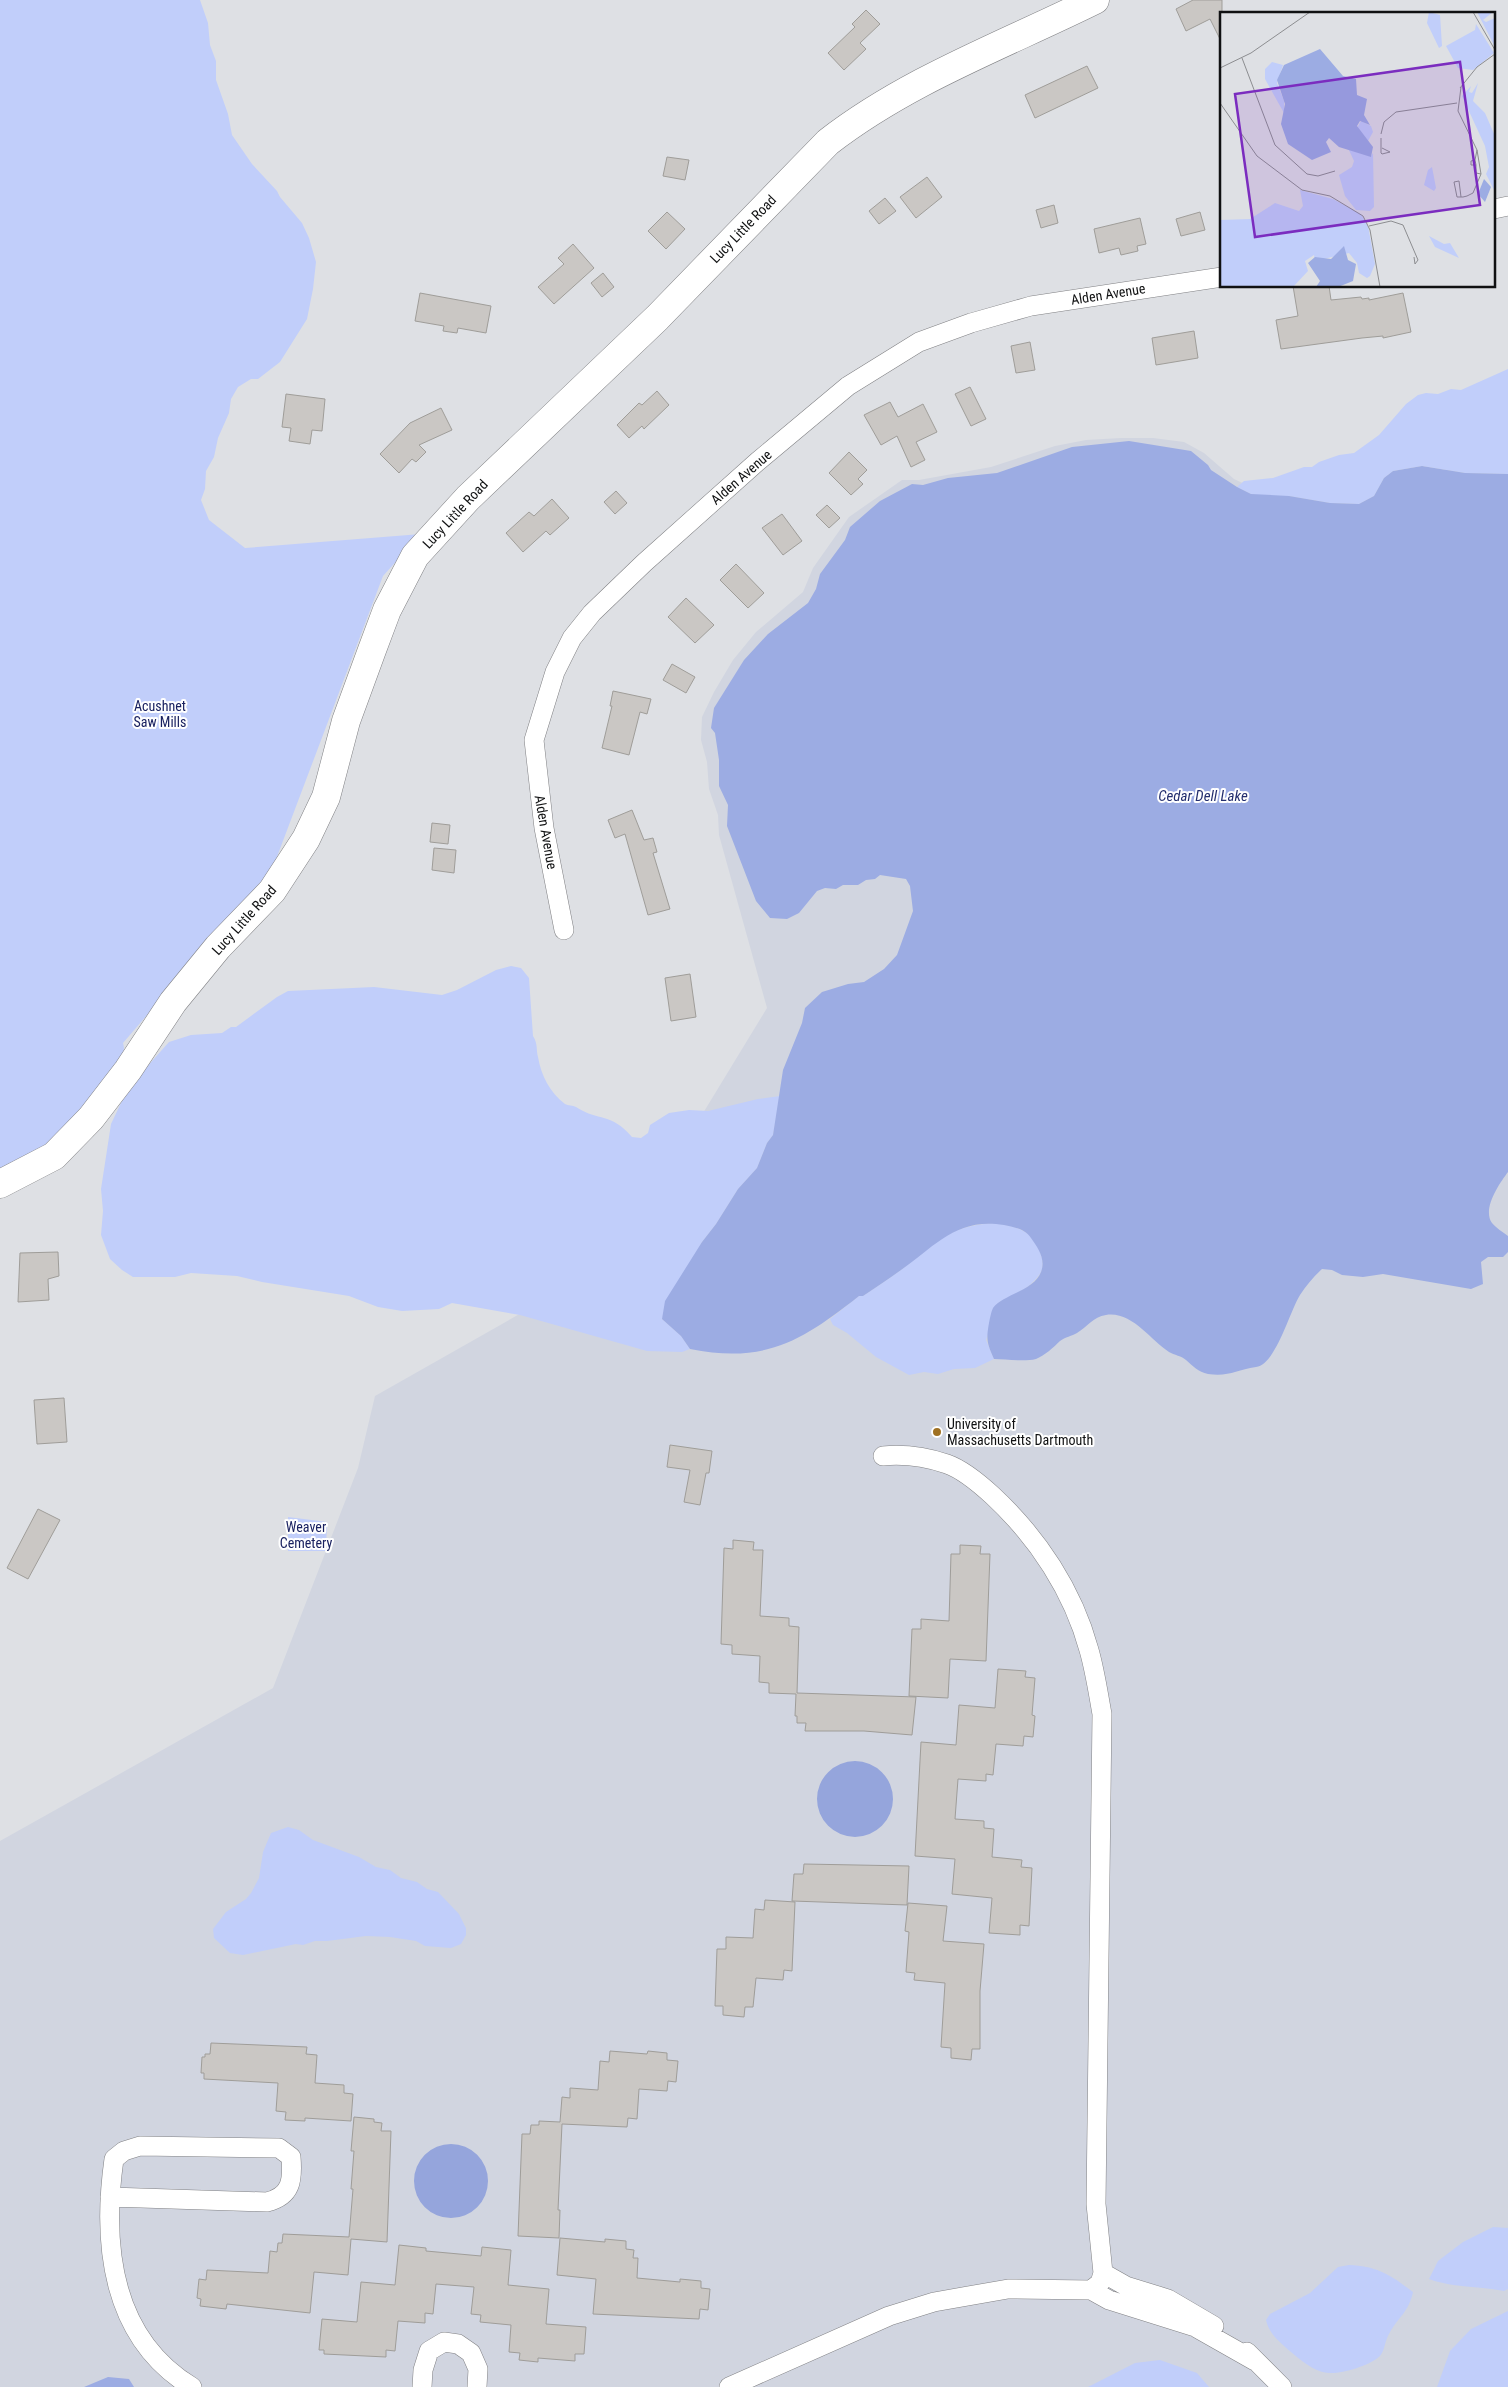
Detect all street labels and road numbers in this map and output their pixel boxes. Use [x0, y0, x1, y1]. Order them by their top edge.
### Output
street label: Lucy Little Road [707, 192, 779, 266]
street label: Alden Avenue [1070, 280, 1147, 308]
street label: Alden Avenue [707, 446, 775, 508]
street label: Lucy Little Road [419, 476, 491, 552]
street label: Alden Avenue [532, 794, 560, 871]
street label: Lucy Little Road [209, 882, 279, 958]

